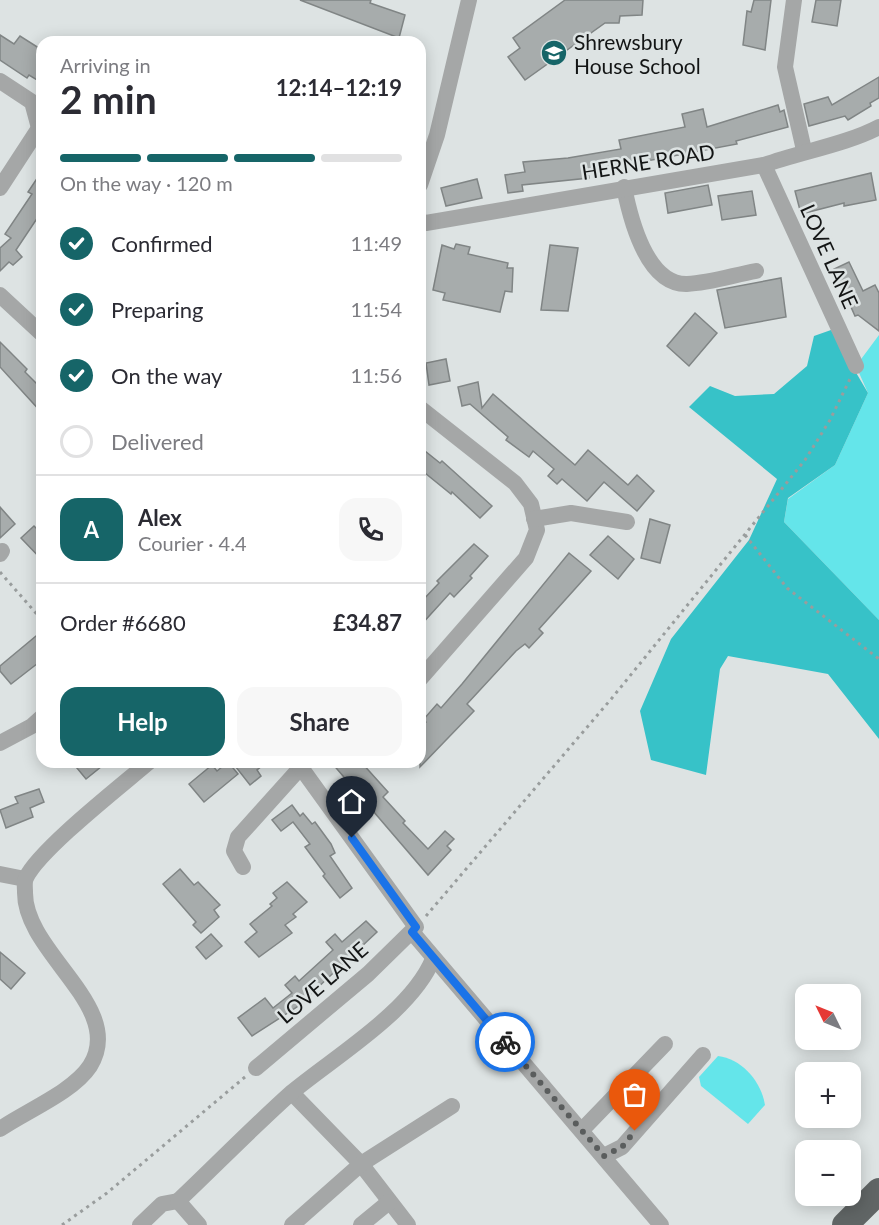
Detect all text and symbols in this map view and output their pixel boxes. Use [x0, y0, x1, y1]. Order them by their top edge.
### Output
place label: Shrewsbury House School [574, 29, 701, 78]
school or university icon: Shrewsbury House School [539, 38, 569, 68]
text: Arriving in [60, 53, 151, 77]
text: 12:14–12:19 [276, 74, 402, 101]
text: 2 min [60, 76, 157, 122]
street label: HERNE ROAD [580, 138, 716, 184]
text: On the way · 120 m [60, 171, 233, 195]
street label: LOVE LANE [796, 200, 864, 312]
icon: check [60, 227, 93, 260]
text: Confirmed [111, 230, 213, 257]
text: 11:49 [351, 231, 402, 255]
icon: check [60, 293, 93, 326]
text: Preparing [111, 296, 203, 323]
text: 11:54 [351, 297, 402, 321]
icon: check [60, 359, 93, 392]
text: On the way [111, 362, 222, 389]
text: 11:56 [351, 363, 402, 387]
text: Delivered [111, 428, 204, 455]
button: phone [339, 498, 402, 561]
text: Alex [138, 504, 182, 531]
text: A [84, 516, 99, 543]
text: Courier · 4.4 [138, 531, 247, 555]
text: Order #6680 [60, 609, 186, 636]
text: £34.87 [333, 609, 402, 636]
button: Help [60, 687, 225, 756]
button: Share [237, 687, 402, 756]
pin [326, 776, 377, 838]
icon: home [335, 785, 368, 818]
street label: LOVE LANE [272, 936, 372, 1028]
north arrow [795, 984, 861, 1050]
map controls [795, 984, 861, 1206]
courier [475, 1012, 535, 1072]
icon: bike [489, 1026, 522, 1059]
button: + [795, 1062, 861, 1128]
pin [609, 1069, 660, 1131]
icon: bag [618, 1078, 651, 1111]
button: − [795, 1140, 861, 1206]

